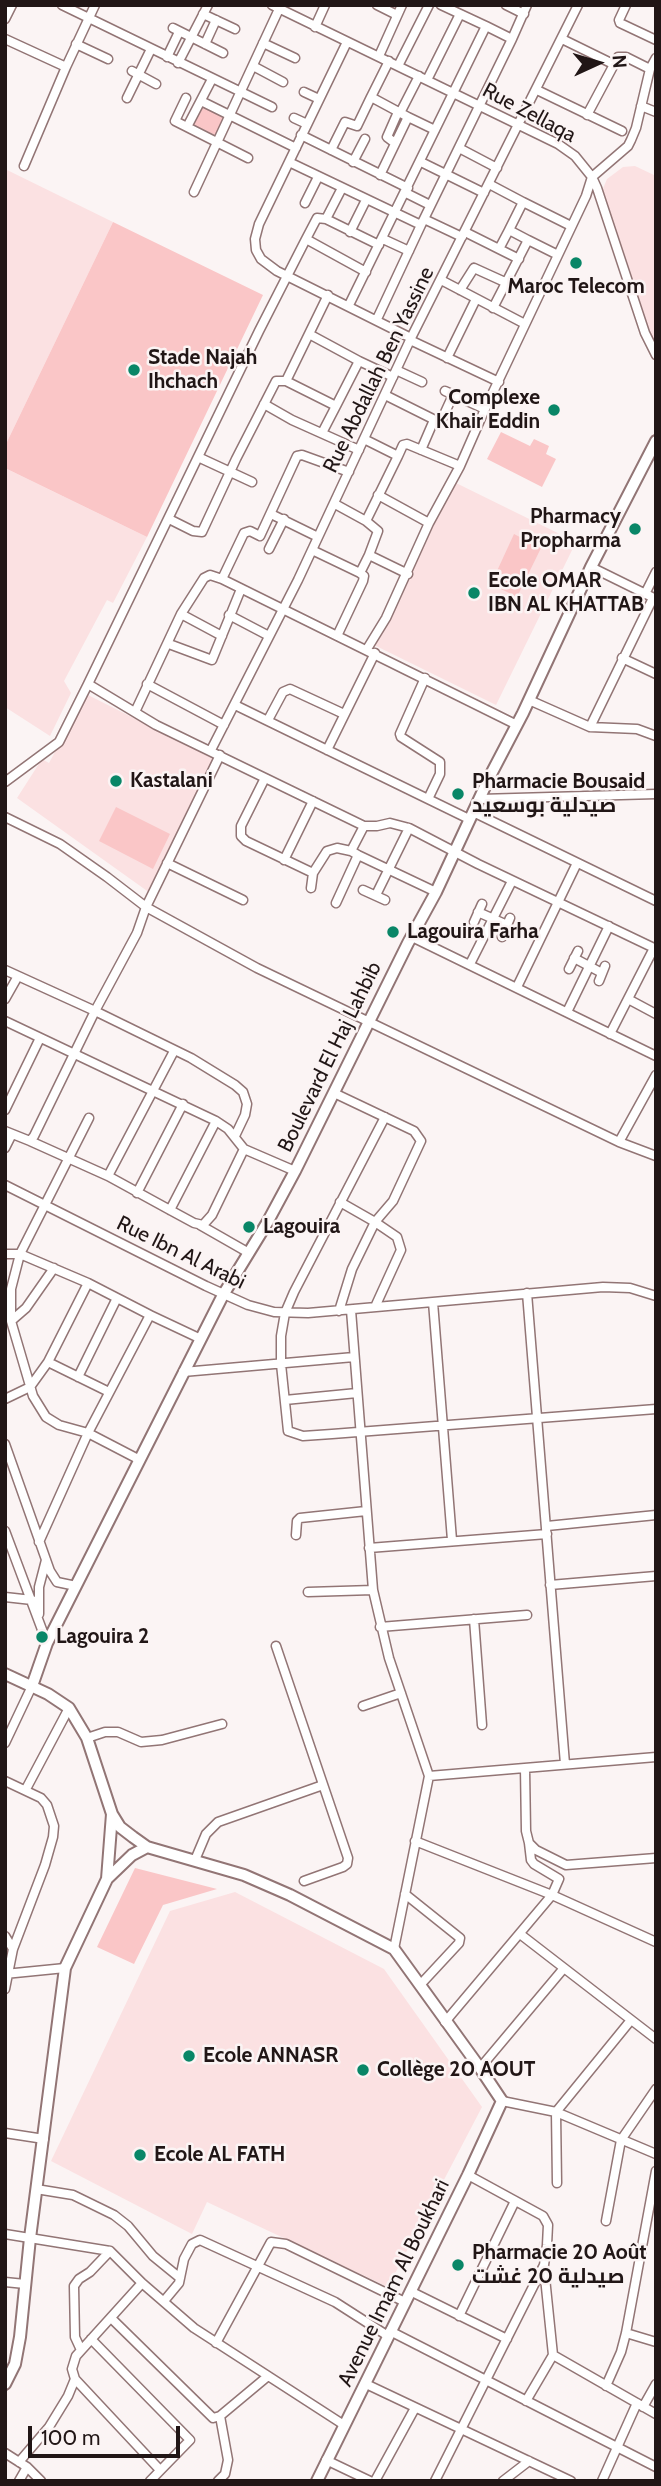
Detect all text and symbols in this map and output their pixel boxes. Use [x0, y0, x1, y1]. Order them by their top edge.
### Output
north arrow [563, 28, 633, 98]
text: N [608, 54, 631, 69]
street label: Rue Zellaqa [478, 78, 580, 148]
marker: Maroc Telecom [568, 255, 584, 271]
street label: Rue Abdallah Ben Yassine [318, 263, 440, 477]
place label: Maroc Telecom [507, 274, 645, 300]
place label: Stade Najah Ihchach [148, 345, 257, 395]
marker: Stade Najah Ihchach [126, 362, 142, 378]
place label: Complexe Khair Eddin [436, 385, 540, 435]
marker: Complexe Khair Eddin [546, 402, 562, 418]
place label: Pharmacy Propharma [520, 504, 621, 554]
marker: Pharmacy Propharma [627, 521, 643, 537]
place label: Ecole OMAR IBN AL KHATTAB [488, 568, 644, 618]
marker: Ecole OMAR IBN AL KHATTAB [466, 585, 482, 601]
place label: Kastalani [130, 768, 213, 794]
place label: Pharmacie Bousaid صيدلية بوسعيد [472, 769, 645, 819]
marker: Kastalani [108, 773, 124, 789]
marker: Pharmacie Bousaid صيدلية بوسعيد [450, 786, 466, 802]
place label: Lagouira Farha [407, 919, 539, 945]
marker: Lagouira Farha [385, 924, 401, 940]
street label: Boulevard El Haj Lahbib [273, 958, 387, 1156]
street label: Rue Ibn Al Arabi [112, 1211, 250, 1295]
place label: Lagouira [263, 1214, 340, 1240]
marker: Lagouira [241, 1219, 257, 1235]
place label: Lagouira 2 [56, 1624, 149, 1650]
marker: Lagouira 2 [34, 1629, 50, 1645]
place label: Ecole ANNASR [203, 2043, 338, 2069]
marker: Ecole ANNASR [181, 2048, 197, 2064]
place label: Collège 20 AOUT [377, 2057, 536, 2083]
marker: Collège 20 AOUT [355, 2062, 371, 2078]
place label: Ecole AL FATH [154, 2142, 285, 2168]
marker: Ecole AL FATH [132, 2147, 148, 2163]
street label: Avenue Imam Al Boukhari [333, 2175, 455, 2391]
place label: Pharmacie 20 Août صيدلية 20 غشت [472, 2240, 647, 2290]
marker: Pharmacie 20 Août صيدلية 20 غشت [450, 2257, 466, 2273]
scale bar [32, 2412, 184, 2456]
text: 100 m [41, 2425, 100, 2450]

